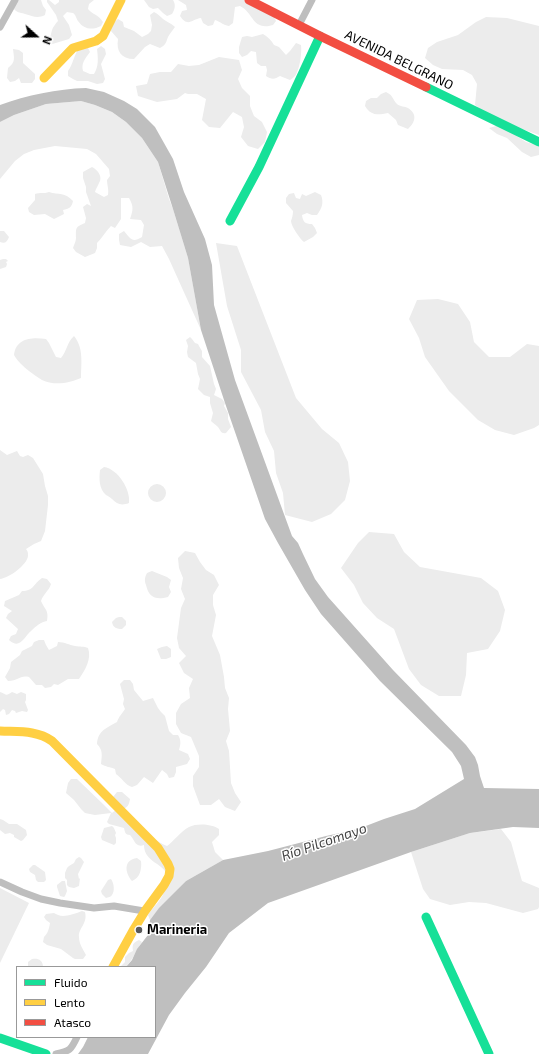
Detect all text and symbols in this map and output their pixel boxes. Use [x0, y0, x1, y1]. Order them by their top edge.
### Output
north arrow [16, 16, 56, 56]
street label: AVENIDA BELGRANO [342, 27, 456, 93]
text: N [40, 34, 55, 47]
water label: Río Pilcomayo [279, 820, 369, 864]
place label: Marineria [147, 922, 207, 938]
marker: Marineria [134, 925, 144, 935]
legend [16, 966, 156, 1038]
text: Fluido [54, 975, 88, 989]
text: Lento [54, 995, 85, 1009]
text: Atasco [54, 1015, 91, 1029]

